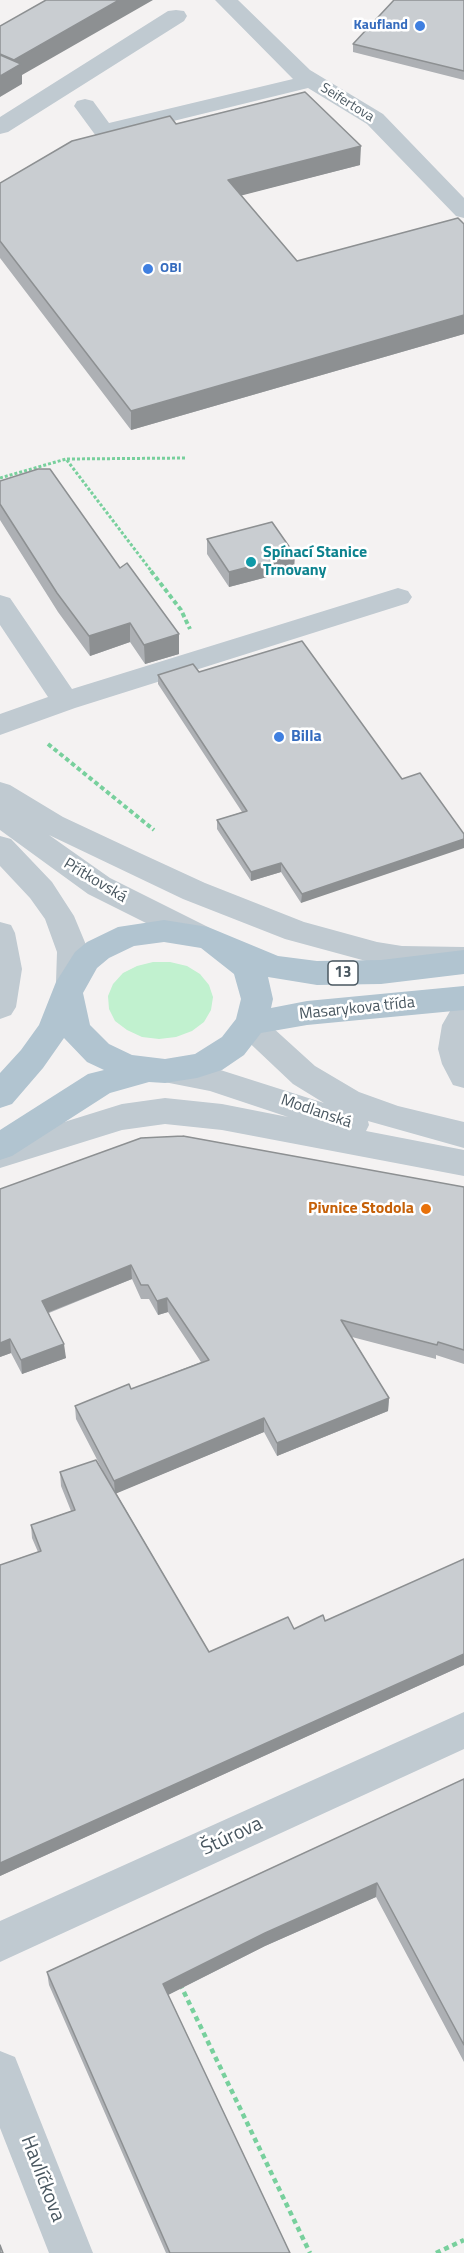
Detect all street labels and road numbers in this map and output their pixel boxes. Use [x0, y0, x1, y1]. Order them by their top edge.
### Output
street label: Seifertova [317, 80, 377, 126]
street label: Přítkovská [60, 855, 130, 907]
road number: 13 [328, 961, 358, 985]
street label: Masarykova třída [298, 993, 416, 1025]
street label: Modlanská [278, 1091, 354, 1133]
street label: Štúrova [198, 1812, 266, 1862]
street label: Havlíčkova [15, 2133, 69, 2225]

